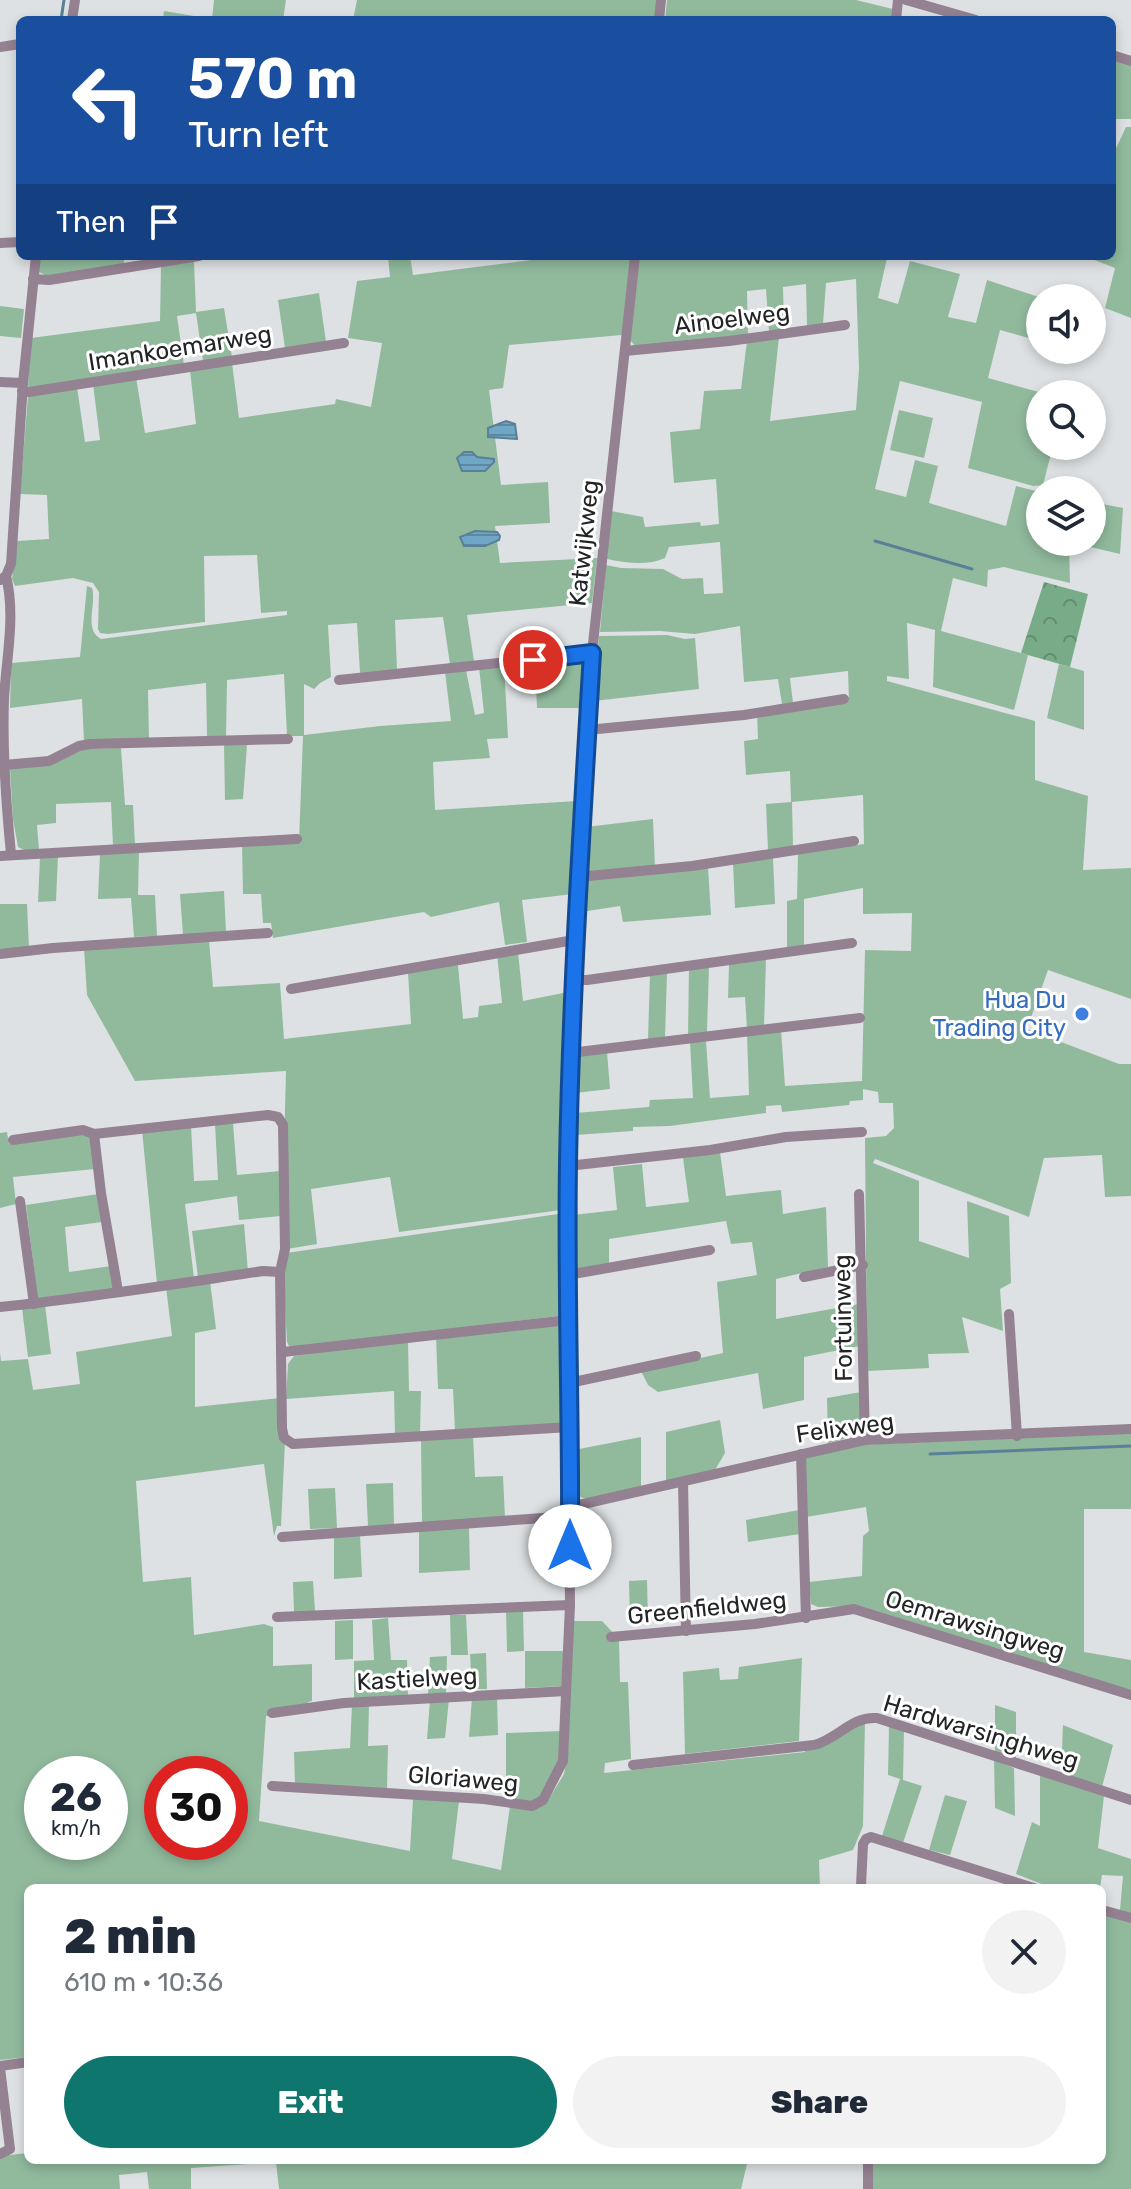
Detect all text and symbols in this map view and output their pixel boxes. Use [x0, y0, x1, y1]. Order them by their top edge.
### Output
text: 570 m [188, 46, 358, 112]
icon: left [56, 48, 160, 152]
text: Turn left [188, 113, 329, 156]
icon: arrive [142, 200, 186, 244]
text: Then [56, 204, 126, 240]
map controls [1026, 284, 1106, 556]
button: sound [1026, 284, 1106, 364]
street label: Ainoelweg [673, 298, 791, 340]
street label: Imankoemarweg [86, 320, 274, 376]
button: search [1026, 380, 1106, 460]
button: layers [1026, 476, 1106, 556]
street label: Katwijkweg [563, 478, 605, 608]
pin [499, 626, 567, 694]
icon: arrive [511, 638, 555, 682]
place label: Hua Du Trading City [933, 986, 1066, 1042]
marker: Hua Du Trading City [1073, 1005, 1091, 1023]
street label: Fortuinweg [828, 1254, 858, 1382]
street label: Felixweg [794, 1407, 896, 1449]
position arrow [528, 1504, 612, 1588]
street label: Oemrawsingweg [882, 1584, 1068, 1666]
street label: Greenfieldweg [626, 1586, 788, 1630]
street label: Kastielweg [356, 1662, 478, 1696]
street label: Hardwarsinghweg [880, 1689, 1082, 1775]
speed limit sign: 30 [144, 1756, 248, 1860]
street label: Gloriaweg [407, 1760, 519, 1798]
text: 26 [50, 1774, 102, 1821]
text: km/h [51, 1816, 101, 1840]
text: 2 min [64, 1908, 197, 1965]
button: close [982, 1910, 1066, 1994]
text: 610 m · 10:36 [64, 1967, 223, 1998]
button: Exit [64, 2056, 557, 2148]
button: Share [573, 2056, 1066, 2148]

